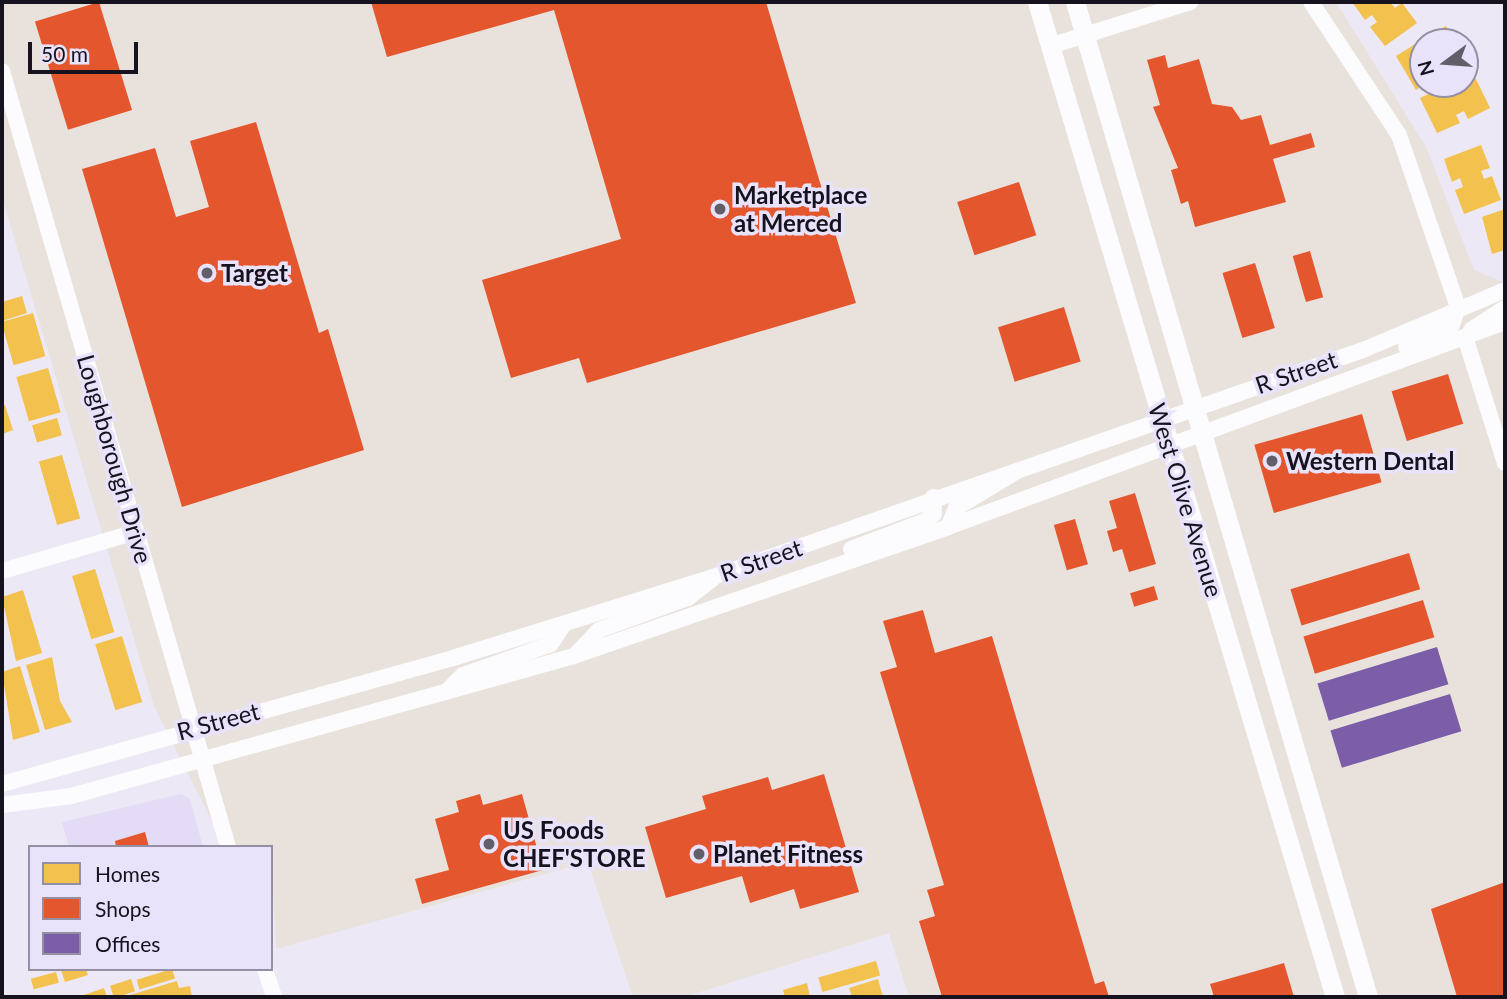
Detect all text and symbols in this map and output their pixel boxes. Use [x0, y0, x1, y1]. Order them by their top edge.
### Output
scale bar [32, 28, 142, 72]
north arrow [1409, 28, 1479, 98]
text: 50 m [41, 41, 88, 66]
text: N [1412, 58, 1438, 79]
place label: Marketplace at Merced [734, 181, 867, 237]
marker: Marketplace at Merced [712, 201, 728, 217]
place label: Target [221, 259, 288, 287]
marker: Target [199, 265, 215, 281]
street label: R Street [1251, 345, 1341, 399]
street label: Loughborough Drive [71, 351, 159, 567]
street label: West Olive Avenue [1143, 399, 1229, 601]
place label: Western Dental [1286, 447, 1454, 475]
marker: Western Dental [1264, 453, 1280, 469]
street label: R Street [716, 533, 806, 587]
street label: R Street [174, 696, 262, 746]
place label: US Foods CHEF'STORE [503, 816, 645, 872]
marker: US Foods CHEF'STORE [481, 836, 497, 852]
place label: Planet Fitness [713, 840, 863, 868]
legend [28, 845, 273, 971]
marker: Planet Fitness [691, 846, 707, 862]
text: Homes [95, 861, 160, 886]
text: Shops [95, 896, 151, 921]
text: Offices [95, 931, 160, 956]

